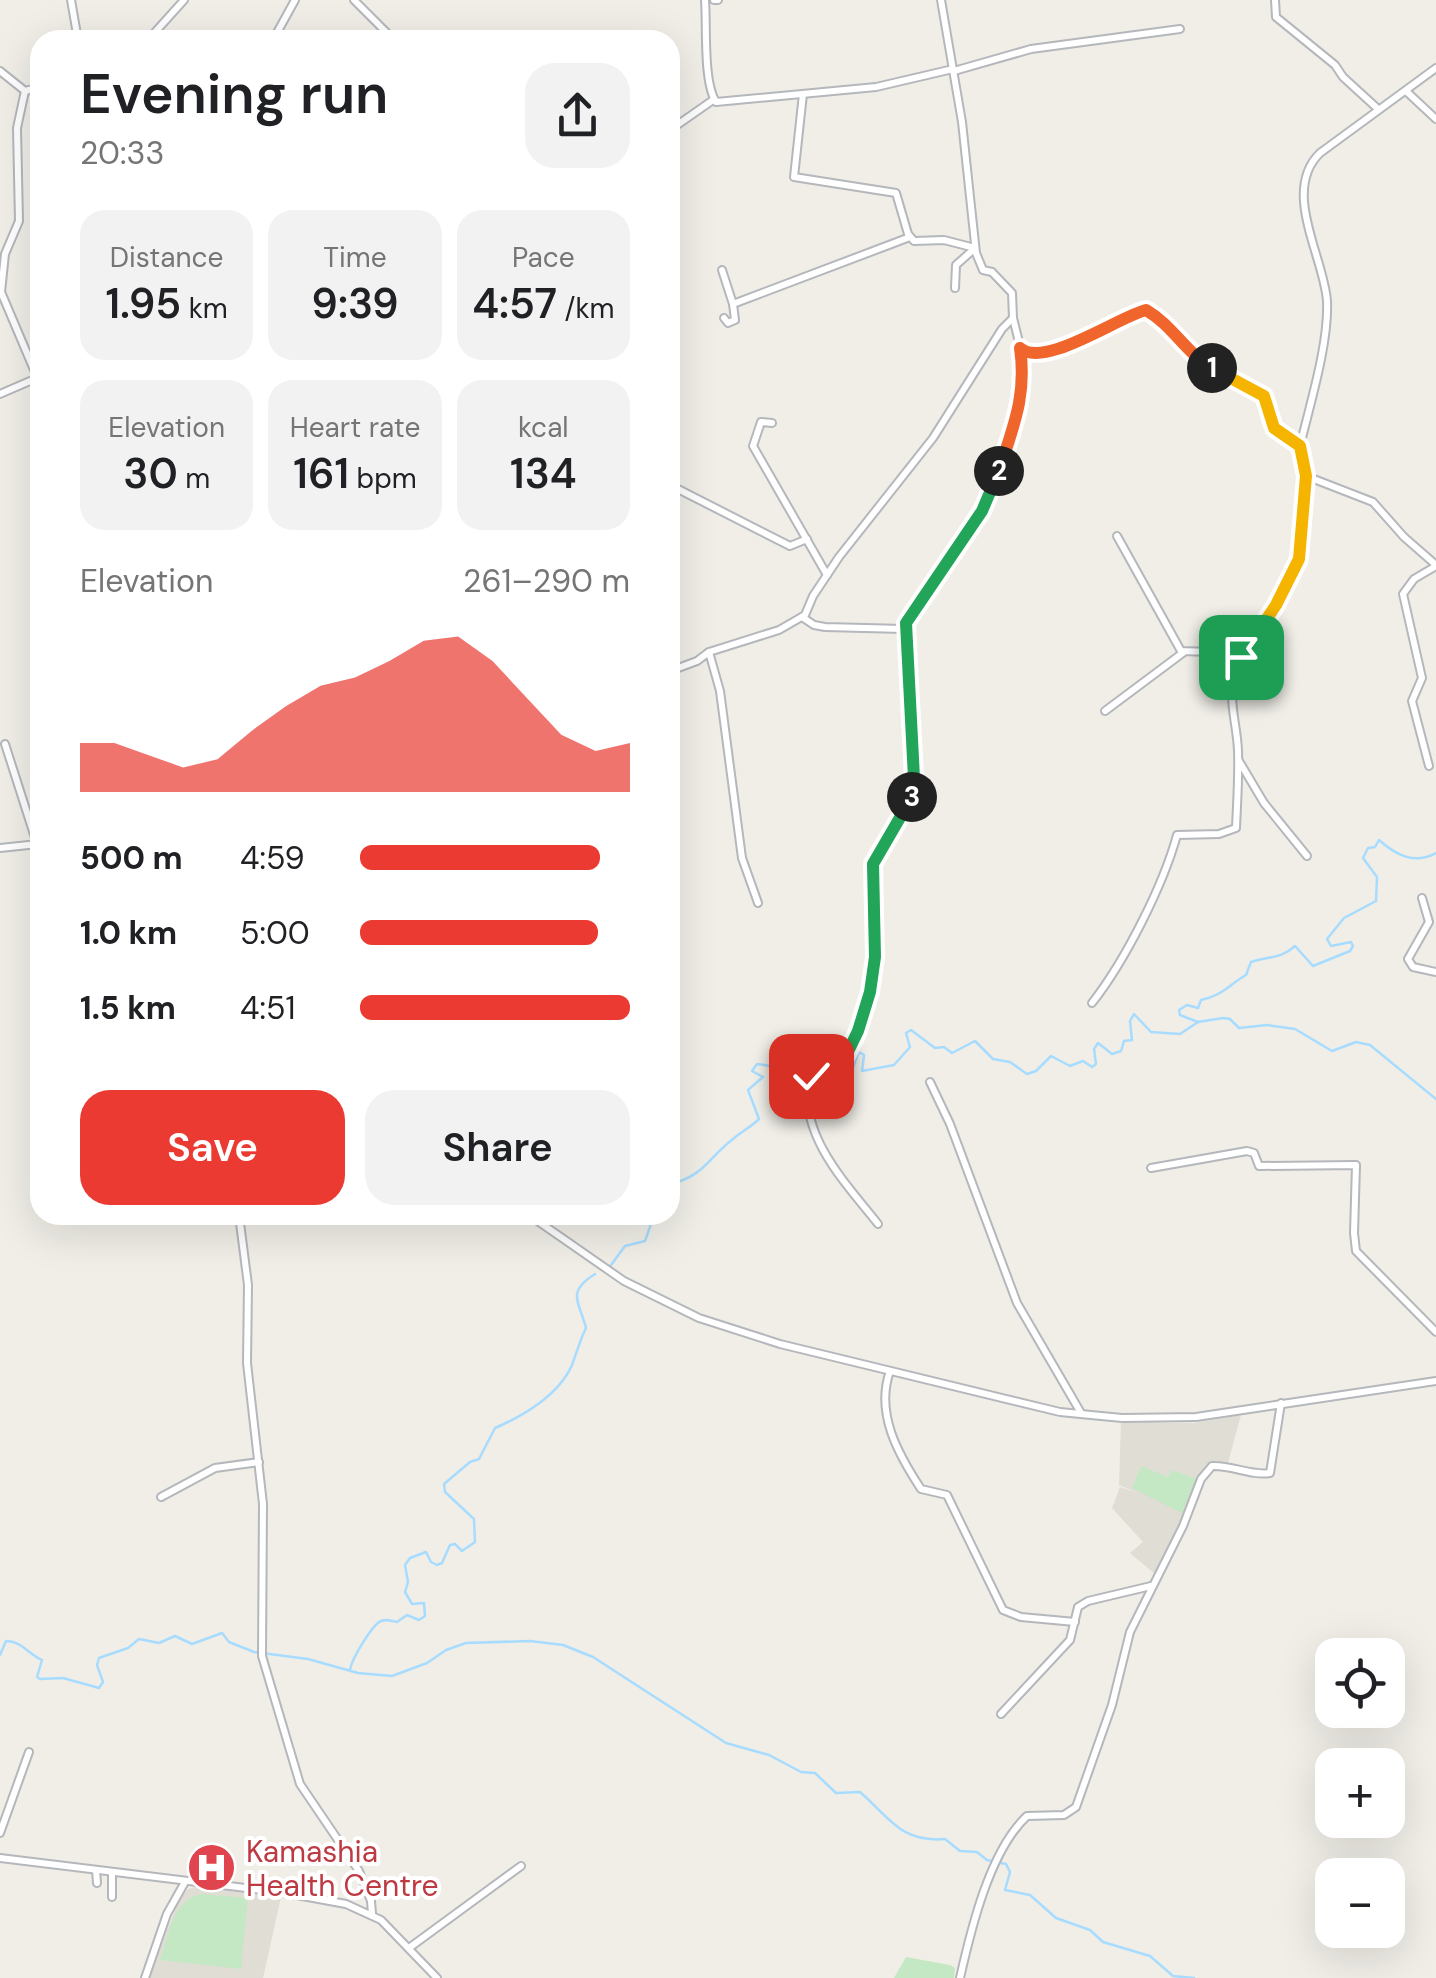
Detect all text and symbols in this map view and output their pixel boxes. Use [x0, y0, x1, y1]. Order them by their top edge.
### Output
text: Evening run [80, 58, 388, 130]
button: share [525, 63, 630, 168]
text: 20:33 [80, 132, 164, 174]
text: Distance [110, 239, 223, 276]
text: Time [323, 239, 387, 276]
text: Pace [512, 239, 575, 276]
text: 1.95 [106, 276, 181, 331]
text: 9:39 [311, 276, 399, 331]
text: 4:57 [472, 276, 557, 331]
text: km [181, 290, 228, 327]
text: /km [557, 290, 615, 327]
pin: 1 [1187, 343, 1237, 393]
text: 1 [1207, 349, 1217, 386]
text: Elevation [108, 409, 225, 446]
text: Heart rate [290, 409, 420, 446]
text: kcal [518, 409, 569, 446]
text: 30 [123, 446, 178, 501]
text: 161 [293, 446, 349, 501]
text: 134 [510, 446, 577, 501]
pin: 2 [974, 446, 1024, 496]
text: 2 [991, 452, 1007, 489]
text: m [178, 460, 210, 497]
text: bpm [349, 460, 417, 497]
text: Elevation [80, 560, 213, 602]
text: 261–290 m [463, 560, 630, 602]
pin [1199, 615, 1284, 700]
icon: arrive [1214, 630, 1269, 685]
pin: 3 [887, 772, 937, 822]
text: 3 [904, 778, 920, 815]
text: 500 m [80, 837, 183, 879]
text: 4:59 [240, 837, 305, 879]
text: 1.0 km [80, 912, 177, 954]
text: 5:00 [240, 912, 310, 954]
text: 1.5 km [80, 987, 176, 1029]
text: 4:51 [240, 987, 295, 1029]
pin [769, 1034, 854, 1119]
icon: check [784, 1049, 839, 1104]
button: Save [80, 1090, 345, 1205]
button: Share [365, 1090, 630, 1205]
map controls [1315, 1638, 1405, 1948]
button: locate [1315, 1638, 1405, 1728]
button: + [1315, 1748, 1405, 1838]
place label: Kamashia Health Centre [246, 1832, 439, 1905]
hospital icon: Kamashia Health Centre [185, 1842, 237, 1894]
button: − [1315, 1858, 1405, 1948]

